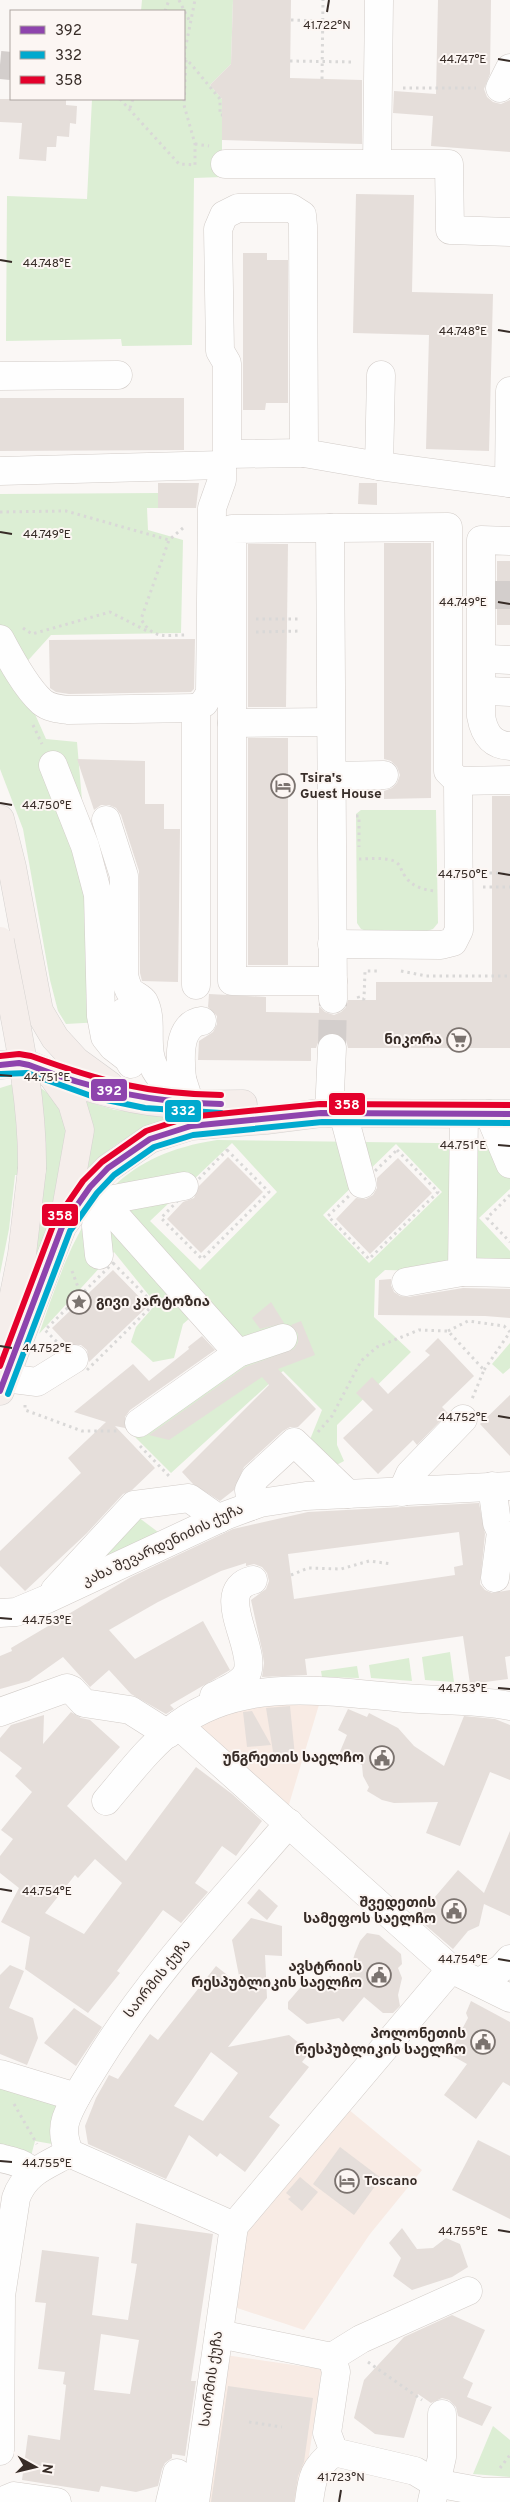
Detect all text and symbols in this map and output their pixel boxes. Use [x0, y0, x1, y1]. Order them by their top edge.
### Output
legend [10, 10, 185, 100]
text: 41.722°N [303, 18, 351, 34]
text: 392 [55, 22, 82, 41]
text: 332 [55, 47, 82, 66]
text: 44.747°E [439, 52, 487, 68]
text: 358 [55, 72, 83, 91]
text: 44.748°E [23, 256, 71, 272]
text: 44.748°E [439, 324, 487, 340]
text: 44.749°E [23, 527, 71, 543]
text: 44.749°E [439, 595, 487, 611]
place label: Tsira's Guest House [300, 770, 382, 803]
hotel icon: Tsira's Guest House [270, 773, 296, 799]
text: 44.750°E [22, 798, 72, 814]
text: 44.750°E [438, 867, 488, 883]
supermarket icon: ნიკორა [446, 1027, 472, 1053]
place label: ნიკორა [384, 1032, 442, 1049]
text: 44.751°E [24, 1070, 70, 1086]
line badge: 392 [90, 1078, 128, 1102]
text: 392 [96, 1083, 122, 1100]
line badge: 358 [328, 1092, 366, 1116]
text: 358 [334, 1097, 360, 1114]
line badge: 332 [164, 1099, 202, 1123]
text: 332 [170, 1103, 196, 1120]
text: 44.751°E [440, 1138, 486, 1154]
line badge: 358 [41, 1203, 79, 1227]
text: 358 [47, 1208, 73, 1225]
place icon: გივი კარტოზია [66, 1289, 92, 1315]
place label: გივი კარტოზია [96, 1294, 210, 1311]
text: 44.752°E [22, 1341, 72, 1357]
text: 44.752°E [438, 1410, 488, 1426]
street label: კახა შევარდენიძის ქუჩა [80, 1501, 246, 1591]
text: 44.753°E [22, 1613, 72, 1629]
text: 44.753°E [438, 1681, 488, 1697]
public building icon: უნგრეთის საელჩო [369, 1745, 395, 1771]
place label: უნგრეთის საელჩო [223, 1750, 364, 1767]
text: 44.754°E [22, 1884, 72, 1900]
place label: შვედეთის სამეფოს საელჩო [303, 1895, 436, 1928]
public building icon: შვედეთის სამეფოს საელჩო [441, 1898, 467, 1924]
street label: საირმის ქუჩა [121, 1936, 195, 2022]
text: 44.754°E [438, 1952, 488, 1968]
place label: ავსტრიის რესპუბლიკის საელჩო [191, 1959, 362, 1992]
public building icon: ავსტრიის რესპუბლიკის საელჩო [366, 1962, 392, 1988]
place label: პოლონეთის რესპუბლიკის საელჩო [295, 2026, 466, 2059]
public building icon: პოლონეთის რესპუბლიკის საელჩო [470, 2029, 496, 2055]
text: 44.755°E [22, 2156, 72, 2172]
hotel icon: Toscano [334, 2168, 360, 2194]
place label: Toscano [364, 2173, 418, 2190]
text: 44.755°E [438, 2224, 488, 2240]
street label: საირმის ქუჩა [197, 2330, 227, 2428]
north arrow [10, 2442, 60, 2492]
text: N [37, 2462, 56, 2475]
text: 41.723°N [317, 2470, 365, 2486]

